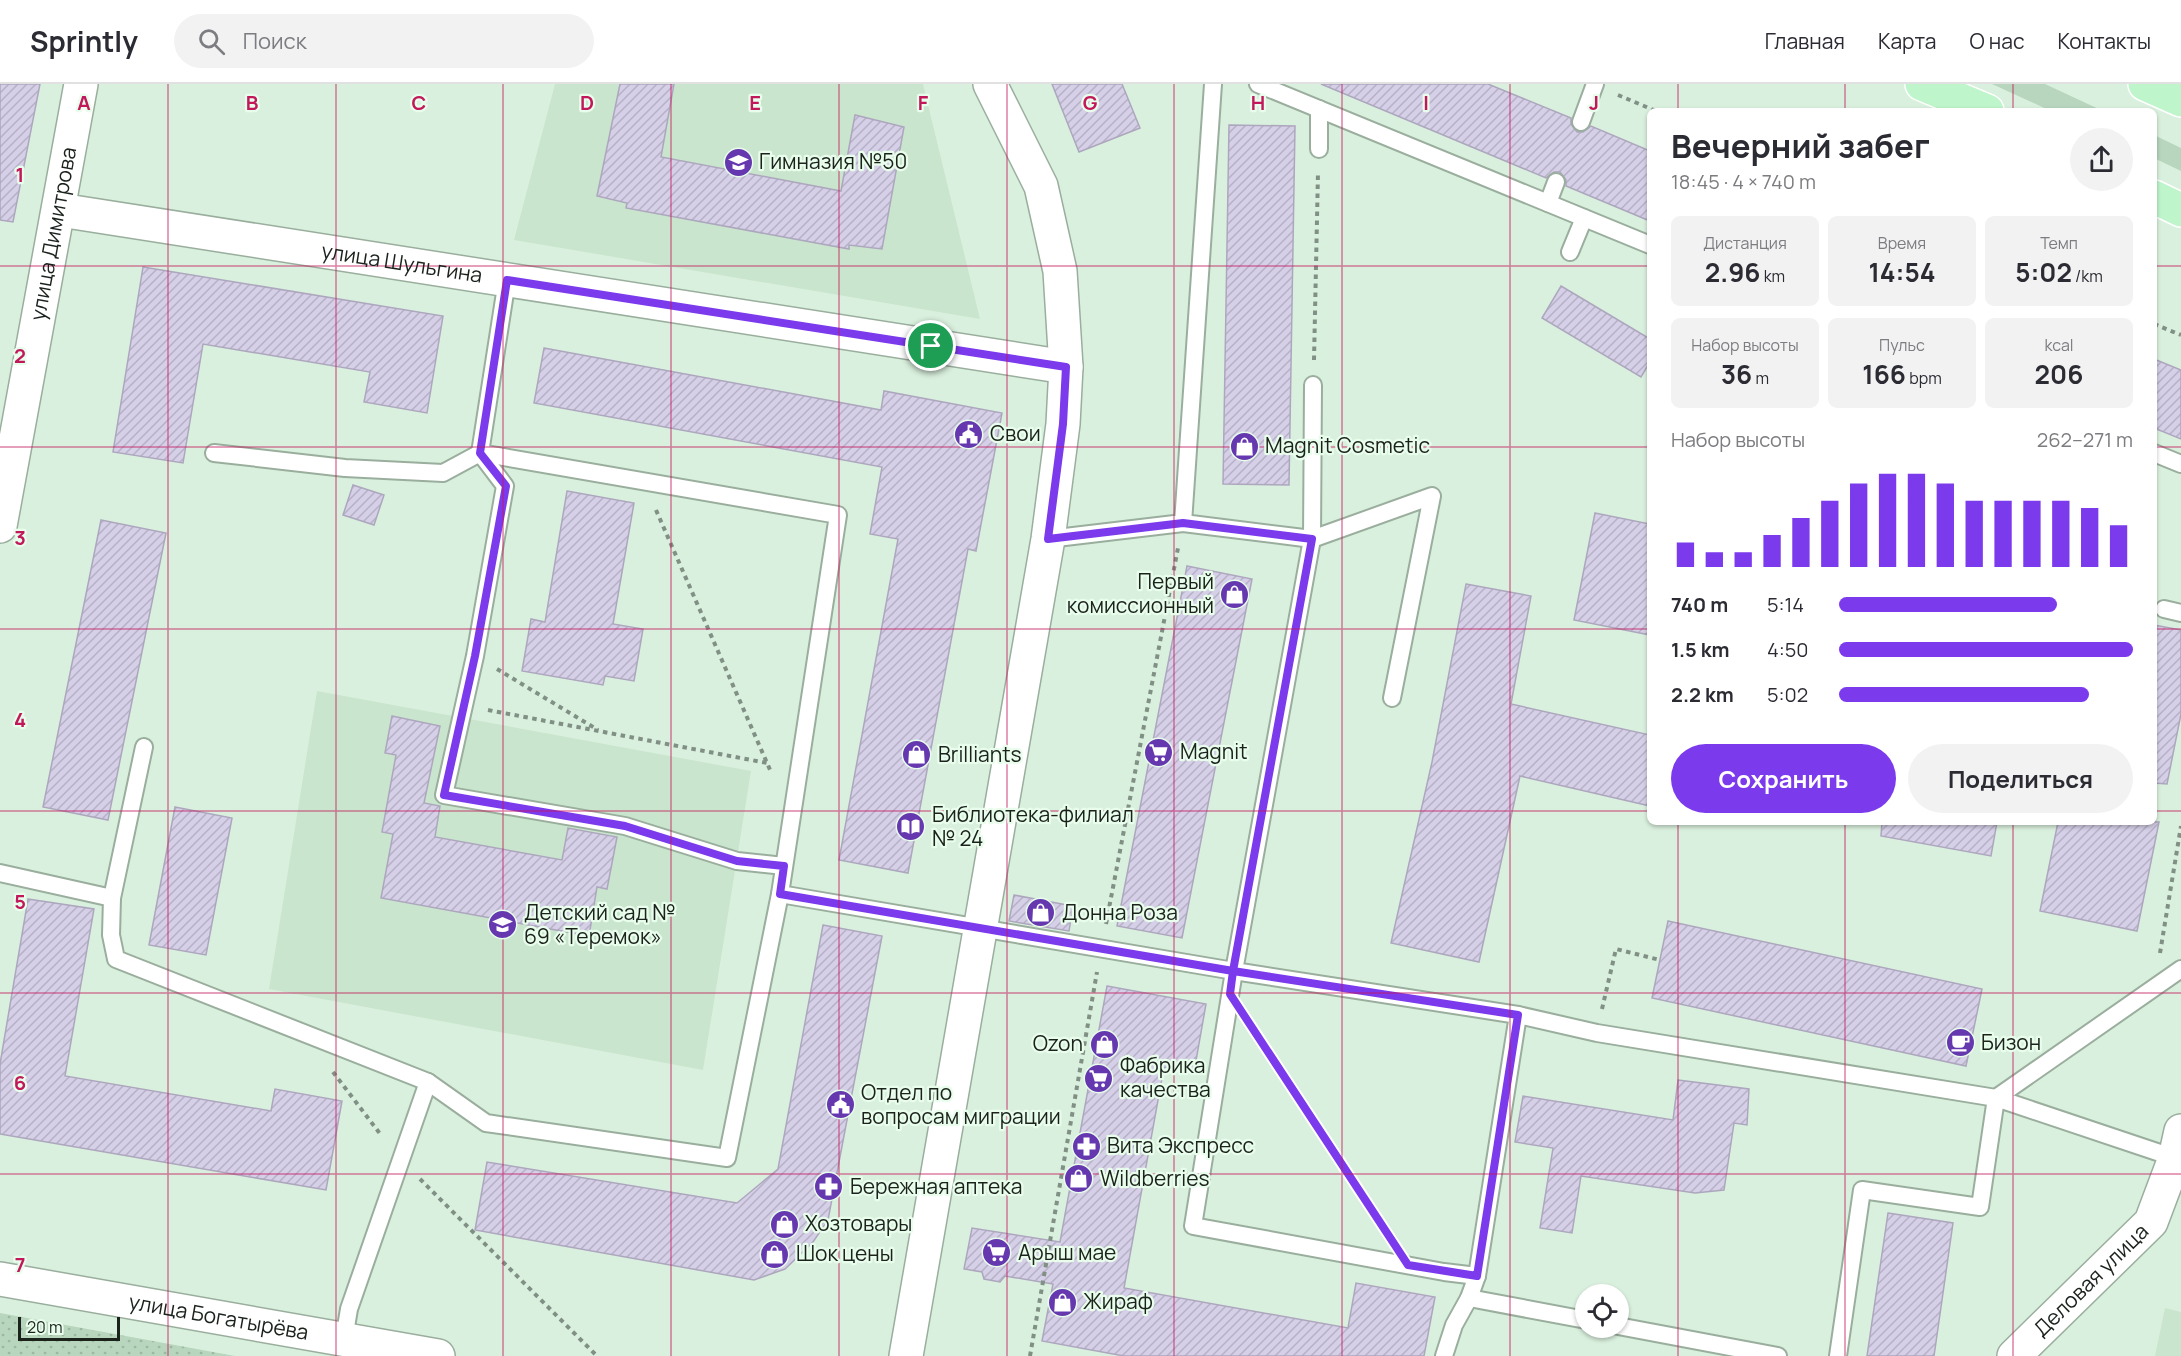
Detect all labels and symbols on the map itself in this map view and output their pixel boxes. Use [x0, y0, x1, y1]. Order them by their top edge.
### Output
text: A [77, 89, 91, 116]
text: B [246, 89, 259, 116]
text: C [412, 89, 426, 116]
text: D [580, 89, 594, 116]
text: E [749, 89, 761, 116]
text: F [918, 89, 929, 116]
text: G [1083, 89, 1098, 116]
text: H [1251, 89, 1265, 116]
text: I [1423, 89, 1429, 116]
text: J [1589, 89, 1599, 116]
street label: улица Димитрова [23, 145, 82, 323]
school or university icon: Гимназия №50 [722, 146, 754, 178]
place label: Гимназия №50 [759, 147, 907, 175]
text: 1 [16, 161, 24, 188]
street label: улица Шульгина [320, 236, 484, 289]
pin [905, 320, 956, 371]
text: 2 [14, 342, 26, 369]
public building icon: Свои [953, 418, 985, 450]
place label: Свои [990, 419, 1041, 447]
shop icon: Magnit Cosmetic [1228, 430, 1260, 462]
place label: Magnit Cosmetic [1265, 431, 1430, 459]
text: 3 [14, 524, 26, 551]
place label: Первый комиссионный [1067, 567, 1214, 619]
shop icon: Первый комиссионный [1219, 578, 1251, 610]
text: 4 [14, 706, 26, 733]
supermarket icon: Magnit [1143, 736, 1175, 768]
place label: Magnit [1180, 737, 1248, 765]
shop icon: Brilliants [901, 739, 933, 771]
place label: Brilliants [938, 740, 1022, 768]
place label: Библиотека-филиал № 24 [932, 800, 1134, 852]
library icon: Библиотека-филиал № 24 [895, 811, 927, 843]
text: 5 [14, 888, 26, 915]
shop icon: Донна Роза [1025, 897, 1057, 929]
place label: Детский сад № 69 «Теремок» [524, 898, 675, 950]
place label: Донна Роза [1062, 898, 1178, 926]
school or university icon: Детский сад № 69 «Теремок» [487, 909, 519, 941]
cafe icon: Бизон [1944, 1027, 1976, 1059]
shop icon: Ozon [1088, 1028, 1120, 1060]
place label: Бизон [1981, 1028, 2041, 1056]
place label: Ozon [1033, 1029, 1083, 1057]
place label: Фабрика качества [1120, 1051, 1211, 1103]
supermarket icon: Фабрика качества [1083, 1062, 1115, 1094]
text: 6 [14, 1069, 26, 1096]
place label: Отдел по вопросам миграции [861, 1078, 1061, 1130]
public building icon: Отдел по вопросам миграции [824, 1089, 856, 1121]
pharmacy icon: Вита Экспресс [1070, 1130, 1102, 1162]
place label: Вита Экспресс [1107, 1131, 1254, 1159]
shop icon: Wildberries [1063, 1163, 1095, 1195]
place label: Wildberries [1100, 1164, 1210, 1192]
pharmacy icon: Бережная аптека [813, 1171, 845, 1203]
place label: Бережная аптека [850, 1172, 1022, 1200]
shop icon: Хозтовары [768, 1208, 800, 1240]
place label: Хозтовары [805, 1209, 912, 1237]
street label: Деловая улица [2027, 1217, 2154, 1342]
supermarket icon: Арыш мае [981, 1237, 1013, 1269]
shop icon: Шок цены [759, 1238, 791, 1270]
place label: Арыш мае [1018, 1238, 1116, 1266]
place label: Шок цены [796, 1239, 894, 1267]
text: 7 [15, 1251, 25, 1278]
shop icon: Жираф [1046, 1286, 1078, 1318]
street label: улица Богатырёва [127, 1287, 311, 1346]
place label: Жираф [1083, 1287, 1153, 1315]
scale bar [18, 1314, 120, 1342]

